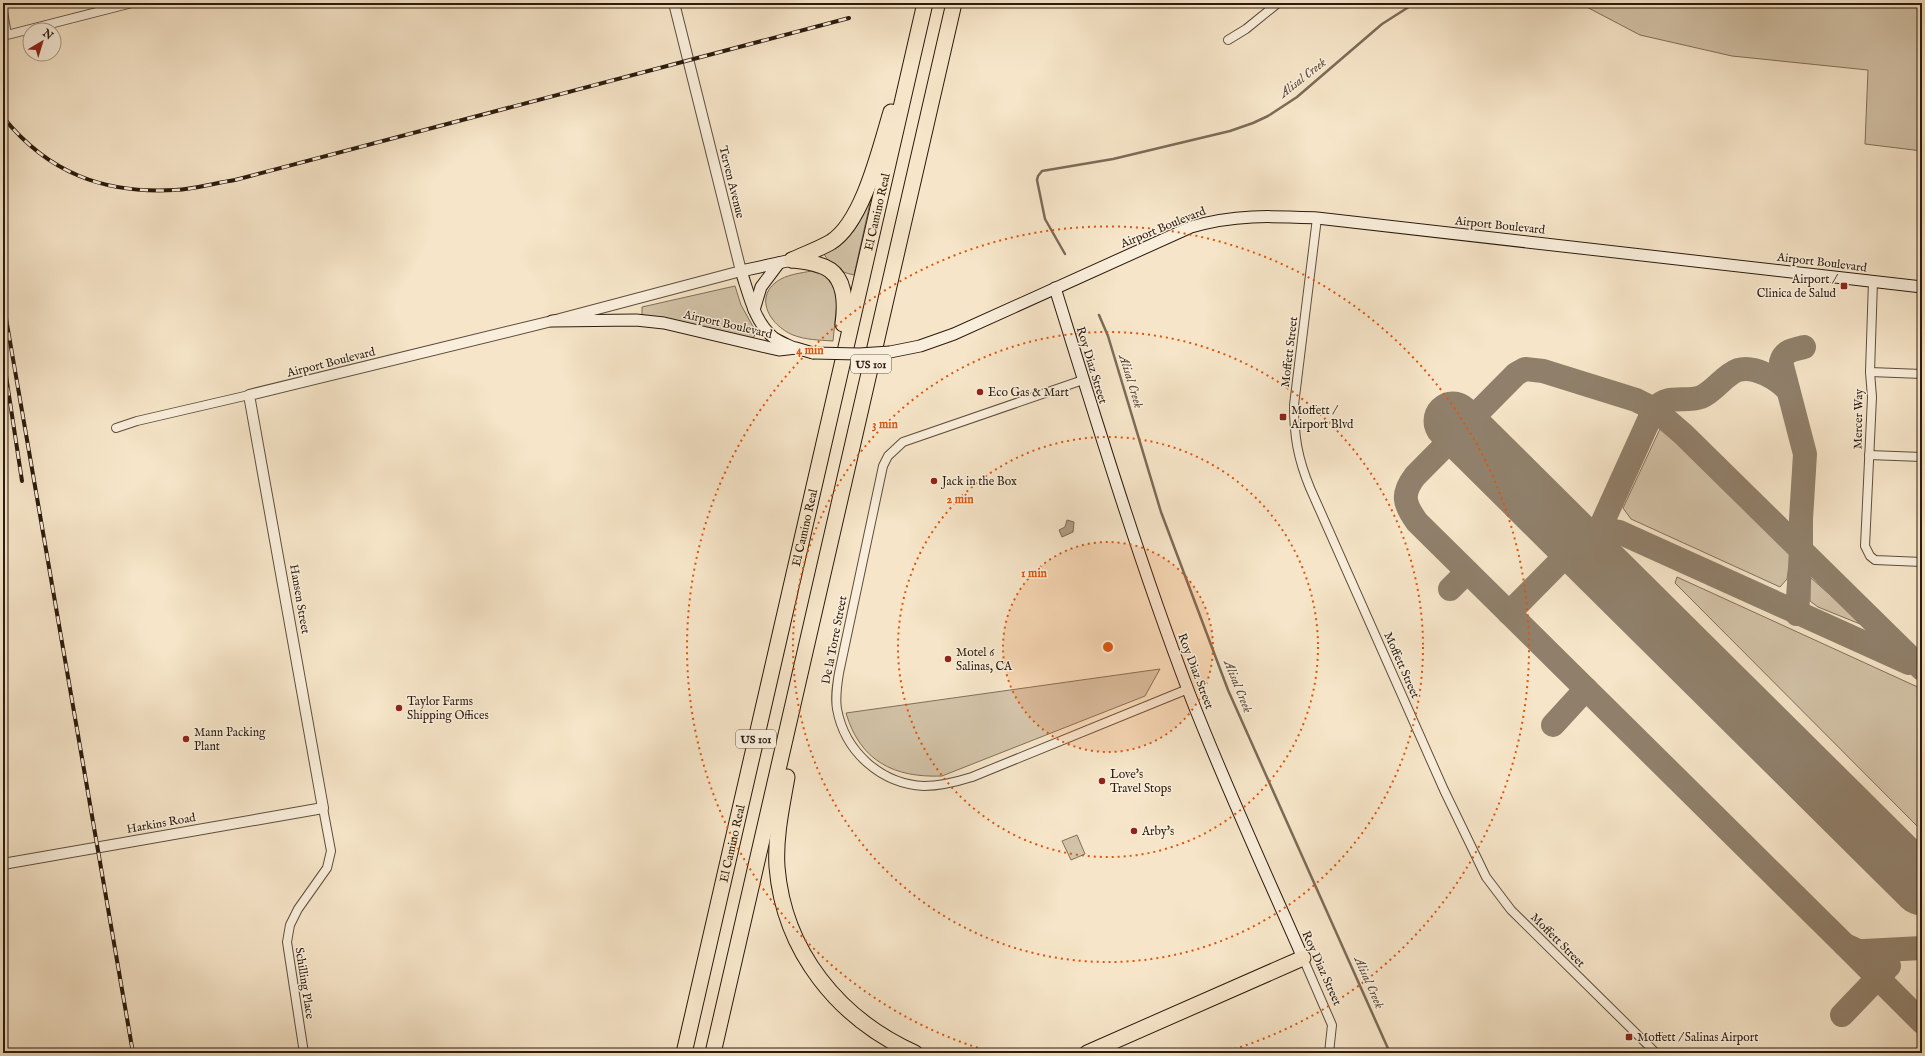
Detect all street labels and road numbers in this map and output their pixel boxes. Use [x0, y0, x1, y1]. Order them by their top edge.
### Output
street label: Terven Avenue [715, 144, 748, 220]
street label: El Camino Real [861, 171, 894, 252]
street label: Airport Boulevard [1118, 203, 1209, 253]
street label: Airport Boulevard [1453, 213, 1546, 239]
street label: Airport Boulevard [1775, 249, 1868, 277]
street label: Airport Boulevard [681, 307, 774, 343]
street label: Moffett Street [1278, 316, 1301, 388]
street label: Roy Diaz Street [1073, 325, 1110, 406]
street label: Airport Boulevard [284, 344, 378, 382]
road number: US 101 [851, 355, 891, 373]
street label: Mercer Way [1850, 389, 1867, 449]
street label: El Camino Real [789, 487, 821, 568]
street label: Hansen Street [286, 563, 313, 635]
street label: De la Torre Street [819, 595, 850, 686]
street label: Moffett Street [1380, 630, 1423, 701]
street label: Roy Diaz Street [1174, 631, 1217, 711]
road number: US 101 [736, 730, 776, 748]
street label: El Camino Real [716, 803, 749, 884]
street label: Harkins Road [125, 810, 197, 837]
street label: Moffett Street [1527, 910, 1588, 971]
street label: Roy Diaz Street [1298, 929, 1345, 1008]
street label: Schilling Place [291, 946, 318, 1020]

